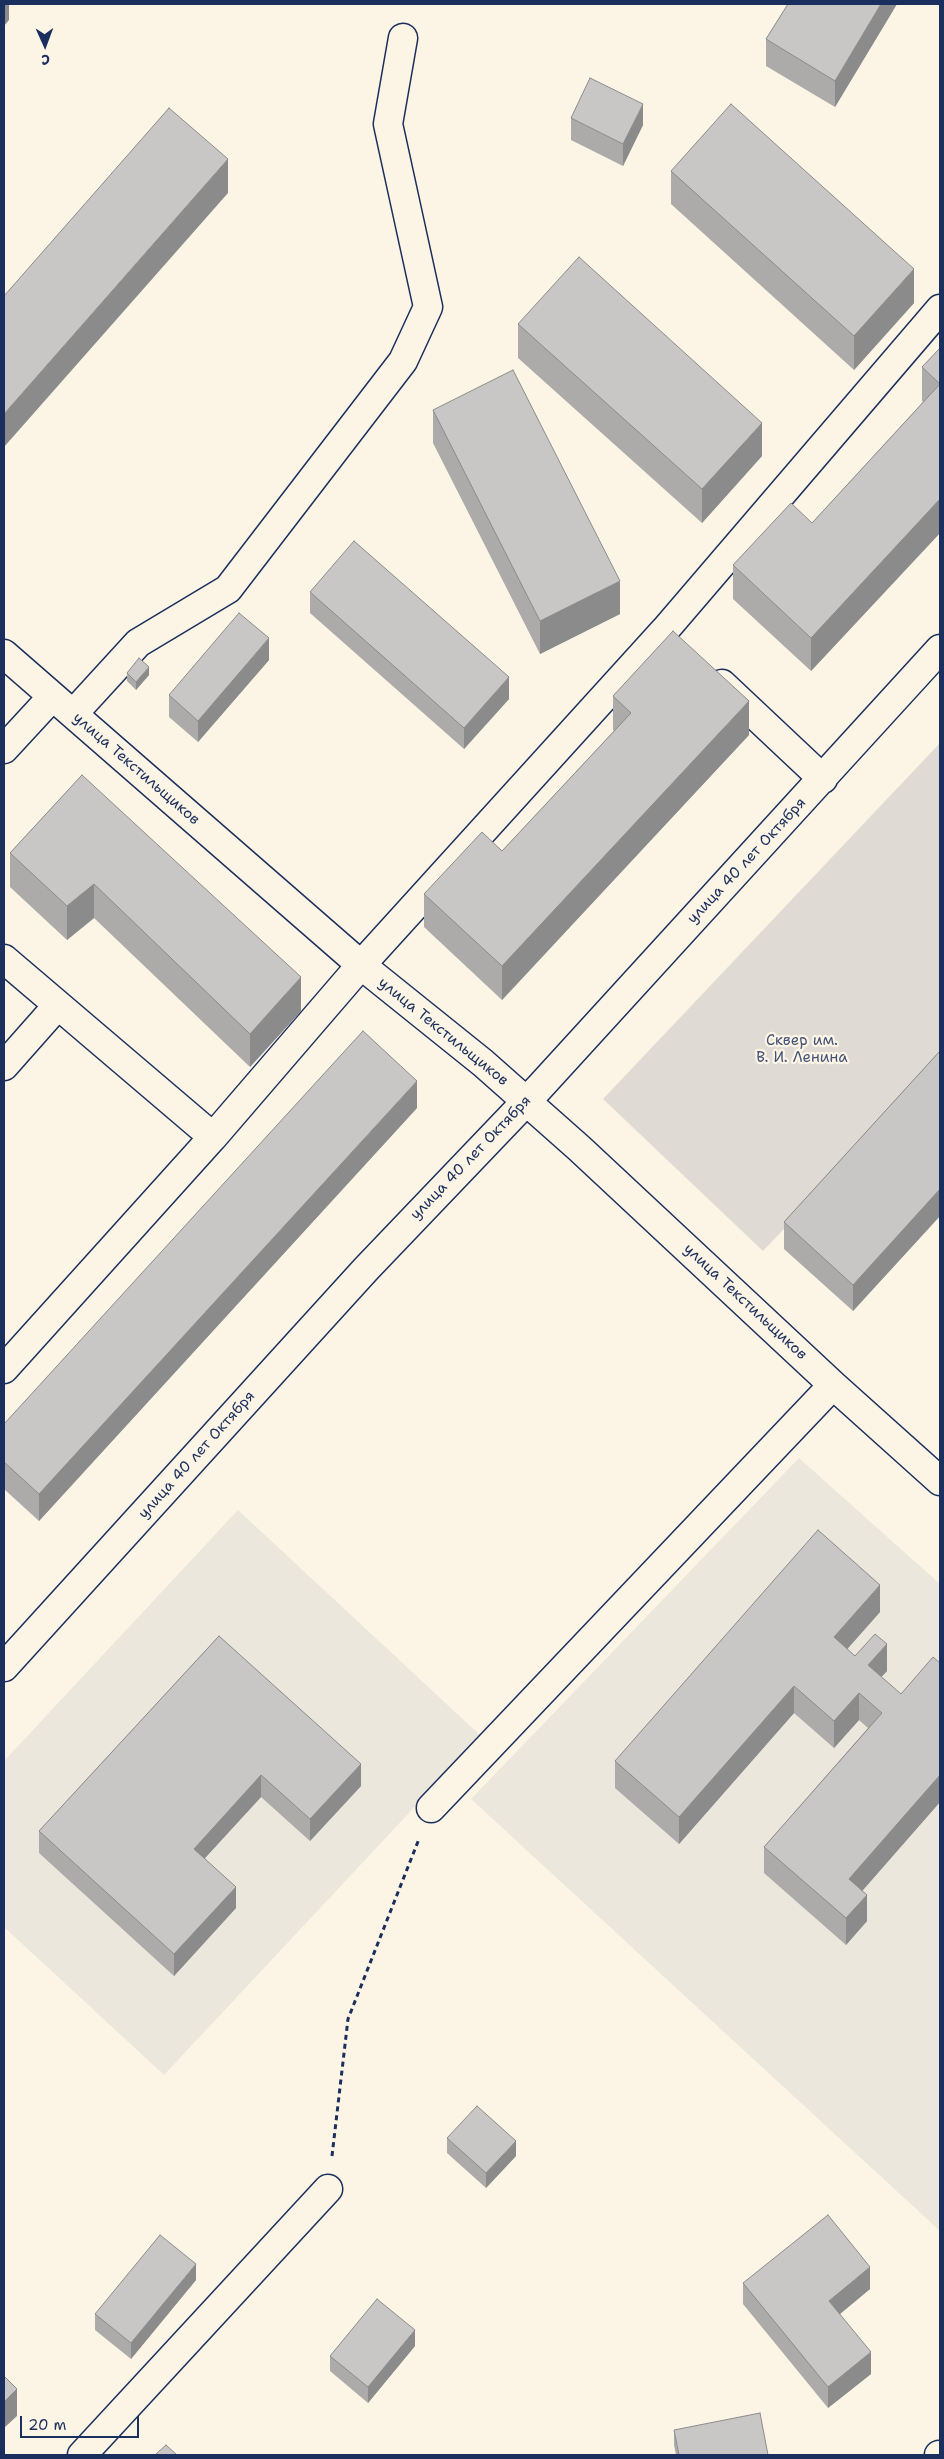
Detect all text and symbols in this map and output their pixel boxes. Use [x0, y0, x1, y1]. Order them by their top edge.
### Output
north arrow [20, 20, 70, 70]
text: С [41, 51, 50, 69]
street label: улица Текстильщиков [69, 709, 203, 829]
street label: улица 40 лет Октября [684, 794, 810, 928]
street label: улица Текстильщиков [374, 974, 512, 1090]
park label: Сквер им. В. И. Ленина [756, 1032, 848, 1067]
street label: улица 40 лет Октября [407, 1092, 535, 1224]
street label: улица Текстильщиков [680, 1240, 810, 1364]
street label: улица 40 лет Октября [135, 1387, 259, 1523]
scale bar [22, 2406, 141, 2438]
text: 20 m [28, 2415, 67, 2435]

